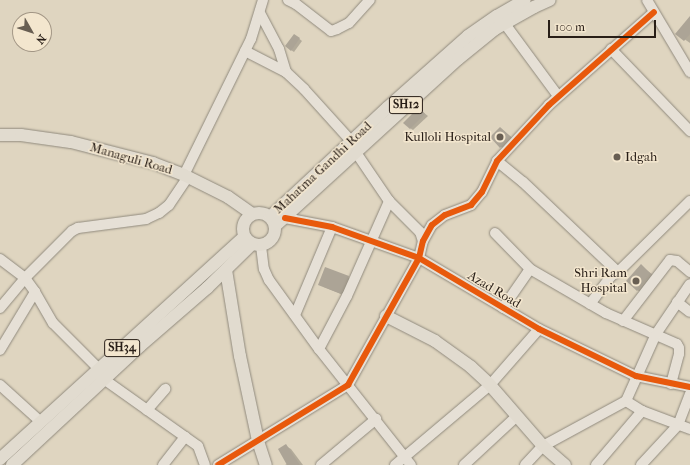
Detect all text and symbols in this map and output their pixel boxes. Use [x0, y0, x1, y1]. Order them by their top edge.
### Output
north arrow [12, 12, 52, 52]
scale bar [550, 12, 658, 38]
text: 100 m [555, 20, 585, 34]
text: N [33, 32, 49, 47]
road number: SH12 [388, 95, 424, 115]
street label: Mahatma Gandhi Road [271, 119, 375, 217]
place label: Kulloli Hospital [404, 129, 491, 145]
marker: Kulloli Hospital [494, 131, 506, 143]
street label: Managuli Road [88, 140, 174, 178]
place label: Idgah [625, 149, 657, 165]
marker: Idgah [612, 152, 622, 162]
place label: Shri Ram Hospital [574, 266, 627, 297]
street label: Azad Road [465, 268, 523, 312]
marker: Shri Ram Hospital [630, 275, 642, 287]
road number: SH34 [104, 338, 140, 358]

